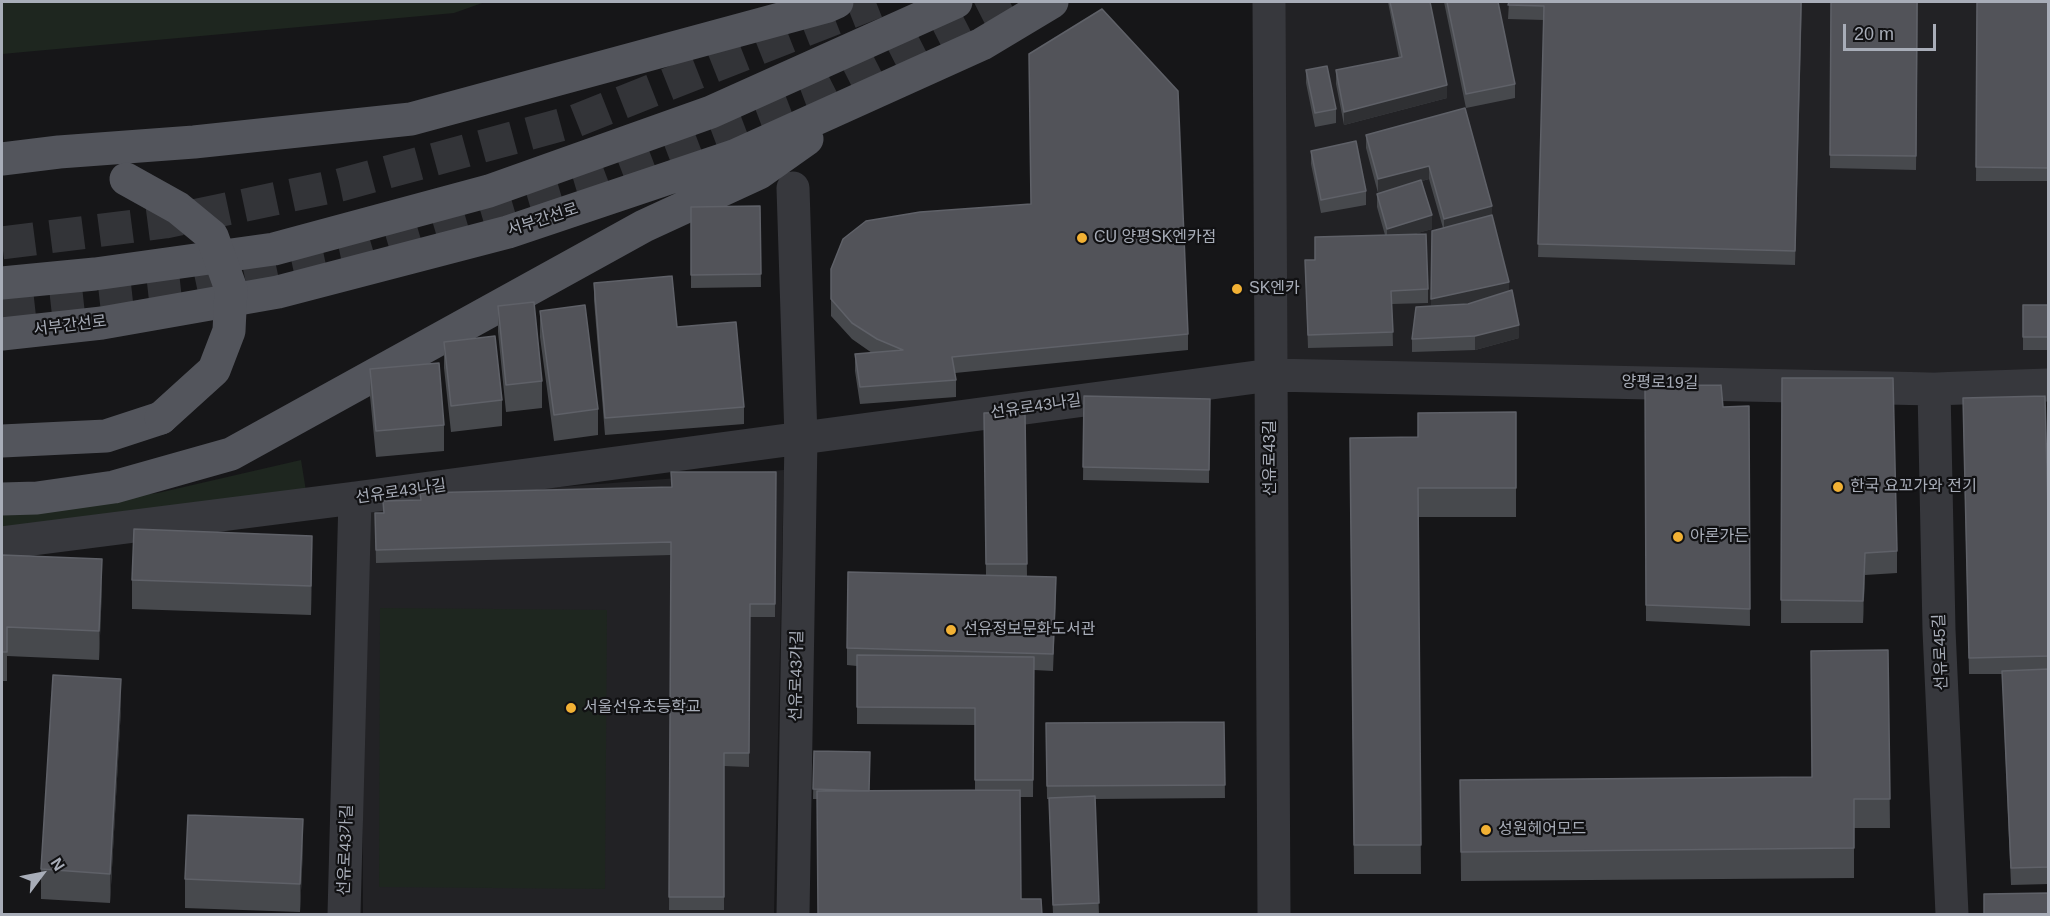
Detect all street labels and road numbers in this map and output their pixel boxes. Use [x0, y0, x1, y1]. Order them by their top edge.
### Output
street label: 서부간선로 [505, 199, 581, 241]
street label: 서부간선로 [32, 312, 108, 340]
street label: 양평로19길 [1621, 373, 1699, 393]
street label: 선유로43나길 [989, 391, 1083, 423]
street label: 선유로43길 [1261, 420, 1281, 496]
street label: 선유로43나길 [354, 476, 448, 508]
street label: 선유로45길 [1930, 613, 1952, 691]
street label: 선유로43가길 [787, 630, 807, 722]
street label: 선유로43가길 [335, 804, 357, 896]

